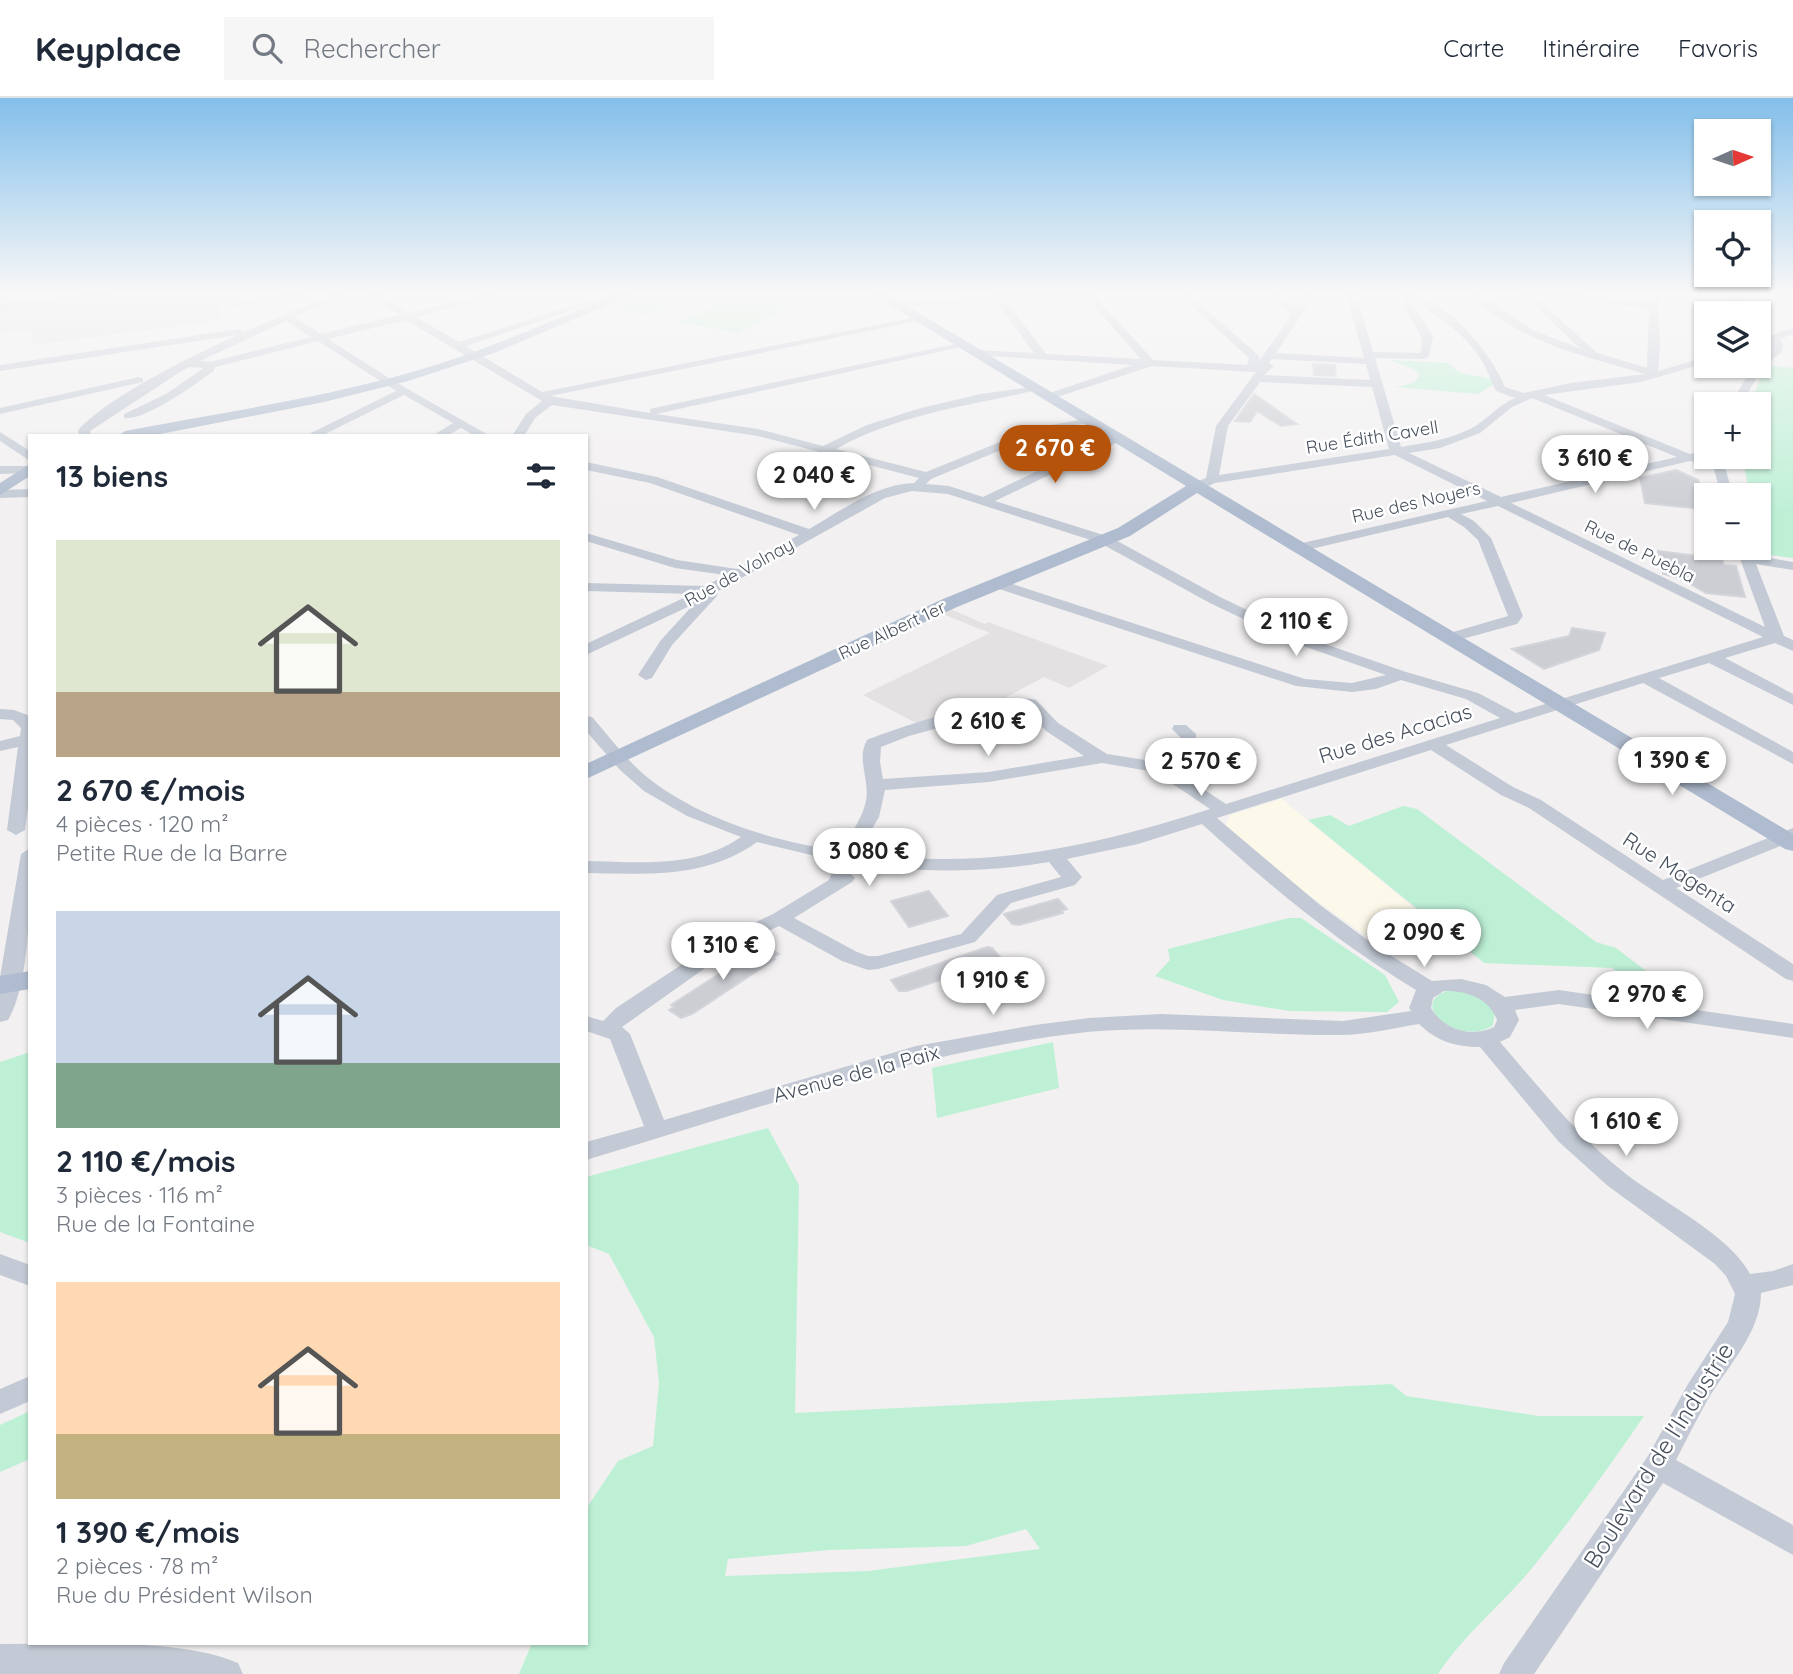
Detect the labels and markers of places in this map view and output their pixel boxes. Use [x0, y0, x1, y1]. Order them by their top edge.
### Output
pin: 2 670 € [990, 426, 1120, 485]
pin: 3 610 € [1530, 436, 1660, 495]
pin: 2 040 € [749, 452, 879, 512]
pin: 2 110 € [1231, 598, 1361, 658]
pin: 2 610 € [923, 698, 1053, 758]
pin: 2 570 € [1136, 738, 1266, 798]
pin: 1 390 € [1607, 738, 1737, 797]
pin: 3 080 € [804, 828, 934, 888]
pin: 2 090 € [1359, 910, 1489, 969]
pin: 1 310 € [658, 922, 788, 982]
pin: 1 910 € [928, 958, 1058, 1017]
pin: 2 970 € [1582, 972, 1712, 1031]
pin: 1 610 € [1561, 1098, 1691, 1158]

